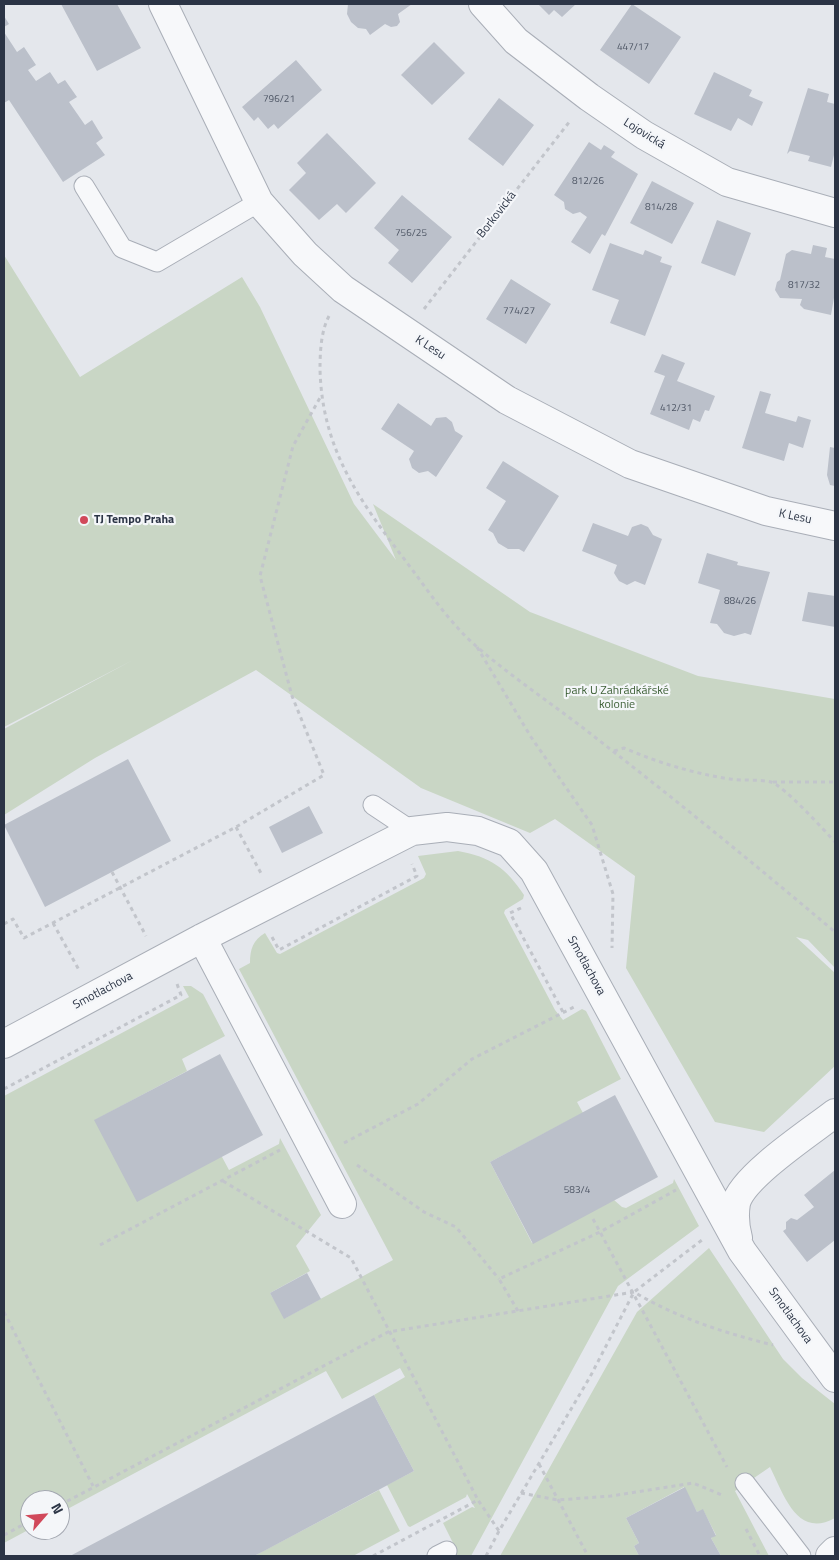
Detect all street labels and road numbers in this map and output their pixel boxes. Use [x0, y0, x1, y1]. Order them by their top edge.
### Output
street label: Lojovická [621, 116, 667, 152]
street label: Borkovická [474, 189, 520, 241]
street label: K Lesu [412, 333, 448, 363]
street label: K Lesu [777, 507, 813, 527]
street label: Smotlachova [564, 934, 608, 998]
street label: Smotlachova [71, 969, 135, 1013]
street label: Smotlachova [765, 1285, 815, 1347]

